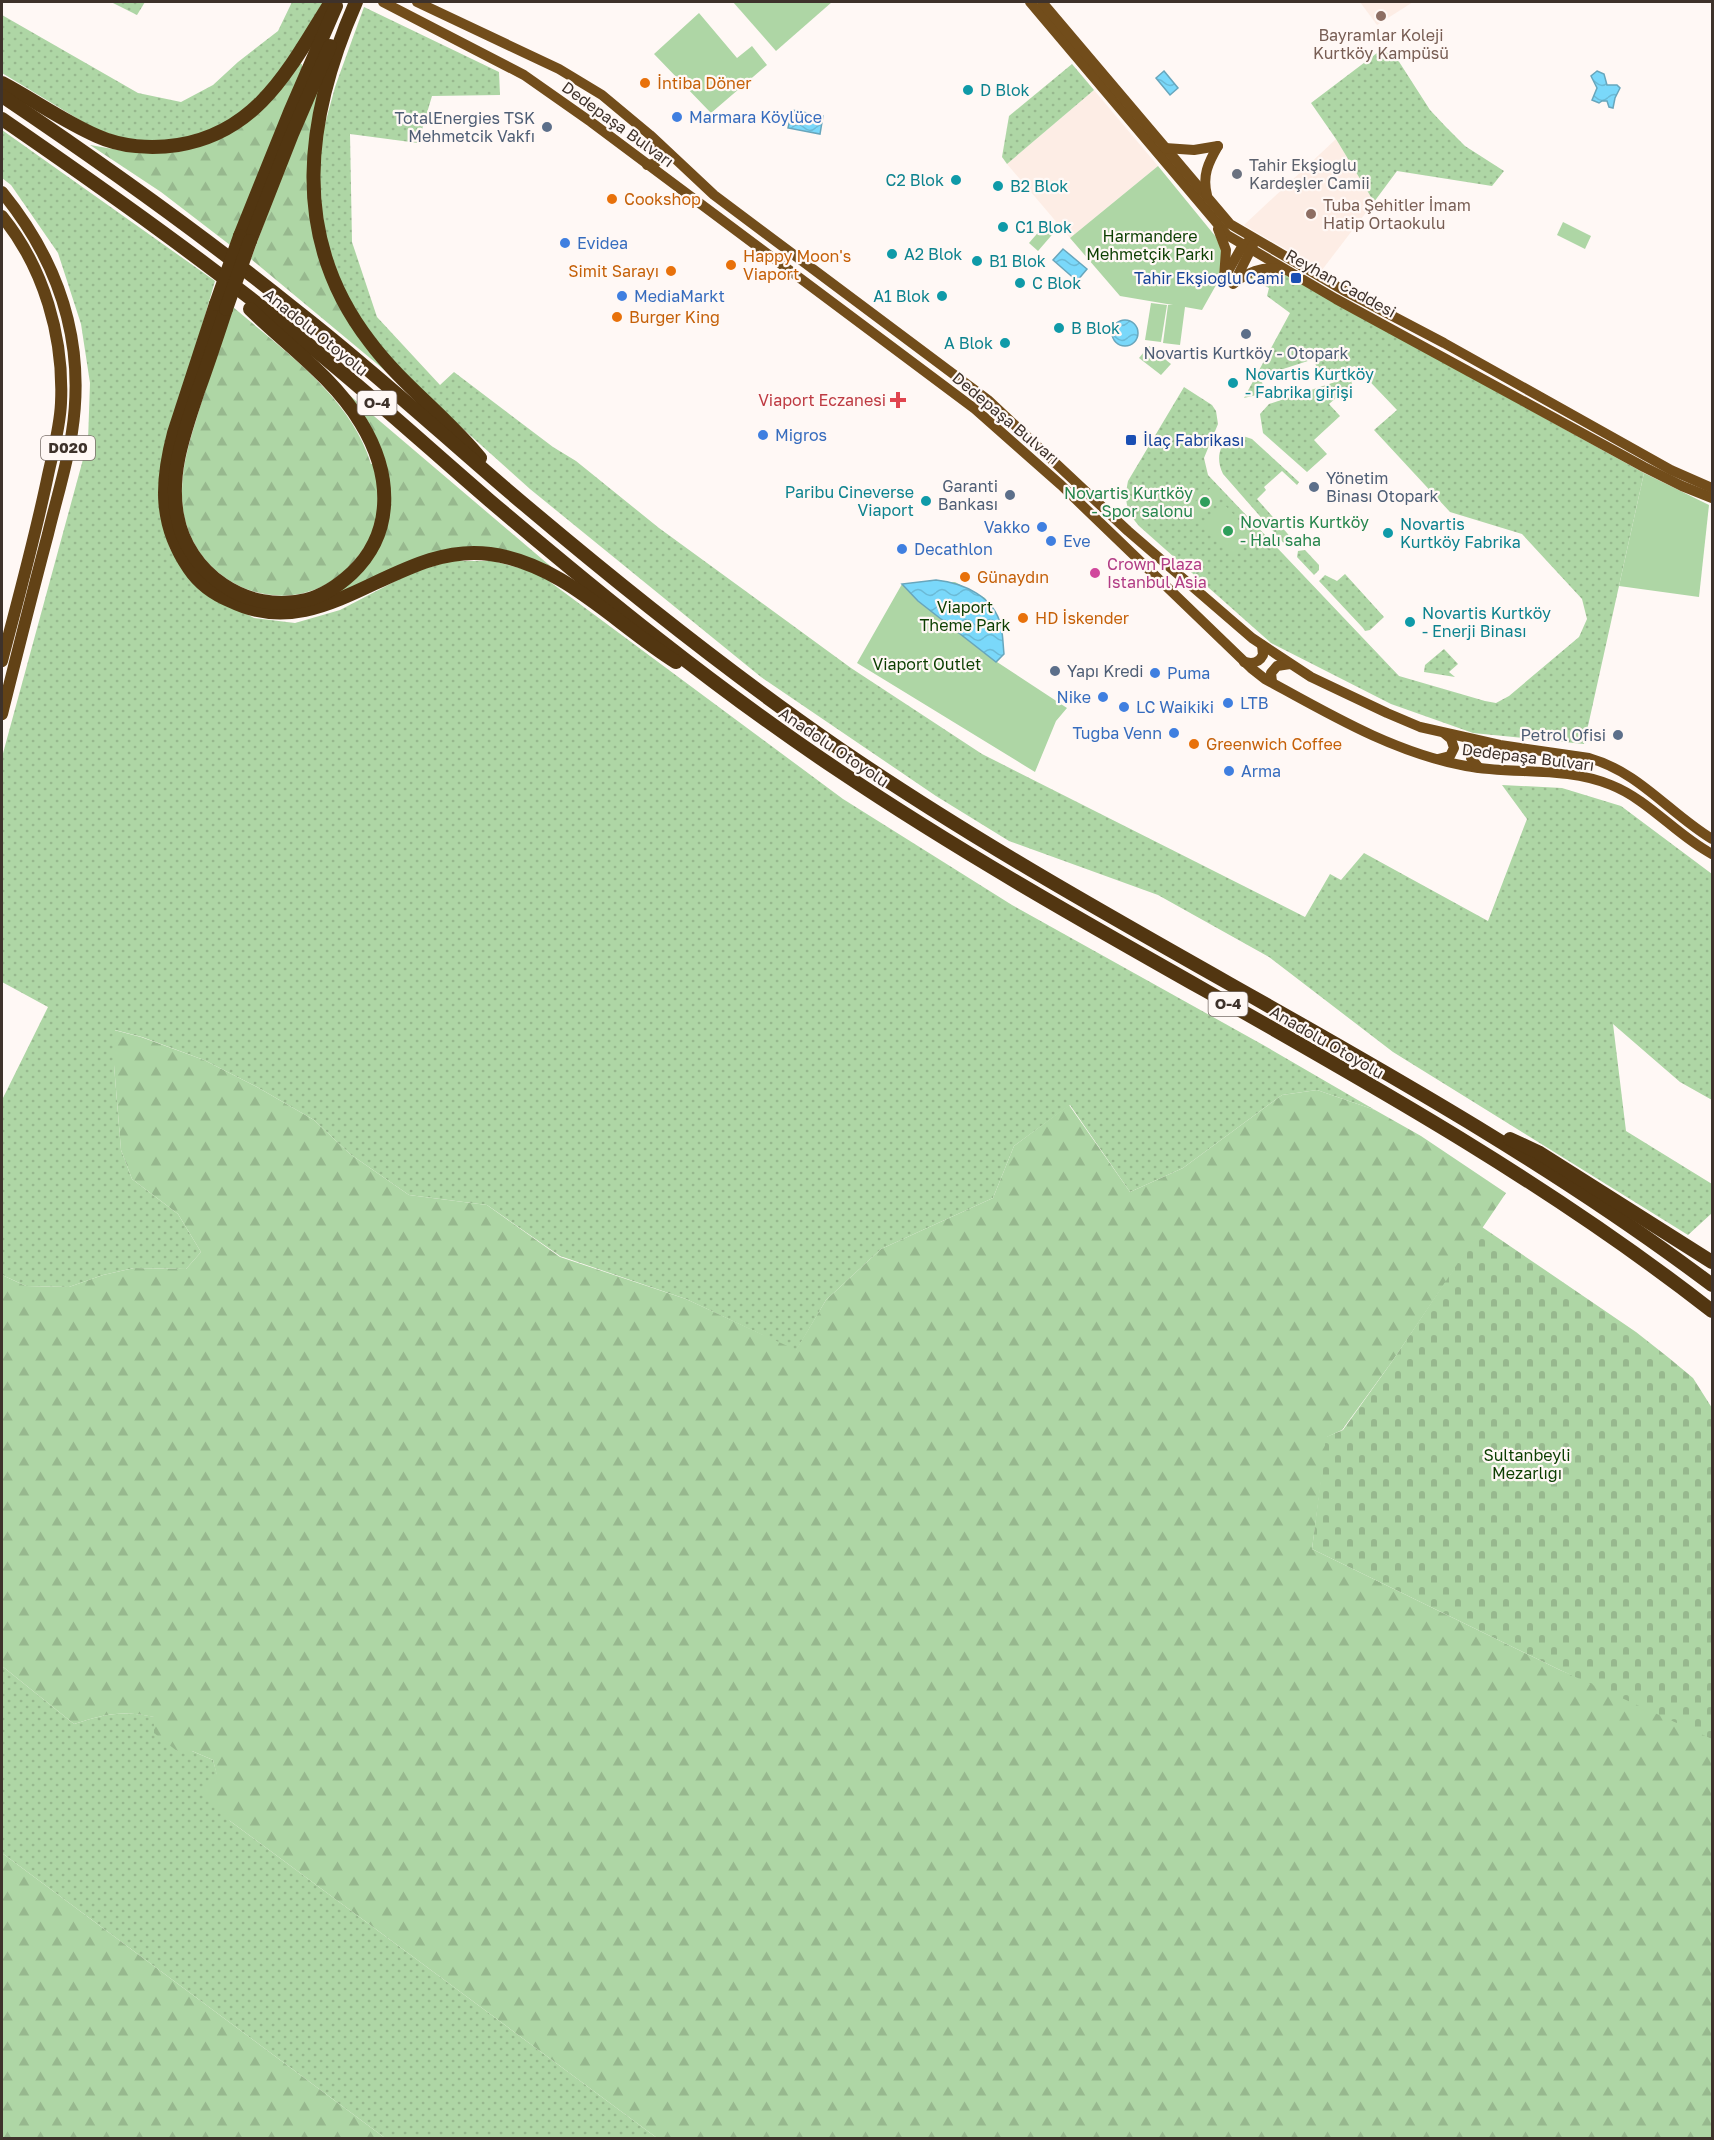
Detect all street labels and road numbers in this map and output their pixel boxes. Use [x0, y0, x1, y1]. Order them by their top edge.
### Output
street label: Dedepaşa Bulvarı [558, 77, 678, 171]
street label: Reyhan Caddesi [1282, 244, 1400, 322]
street label: Anadolu Otoyolu [260, 284, 372, 380]
street label: Dedepaşa Bulvarı [949, 368, 1063, 468]
road number: O-4 [358, 391, 397, 415]
road number: D020 [41, 436, 95, 460]
street label: Anadolu Otoyolu [775, 703, 893, 791]
street label: Dedepaşa Bulvarı [1461, 739, 1595, 775]
road number: O-4 [1208, 992, 1248, 1016]
street label: Anadolu Otoyolu [1266, 1001, 1388, 1083]

